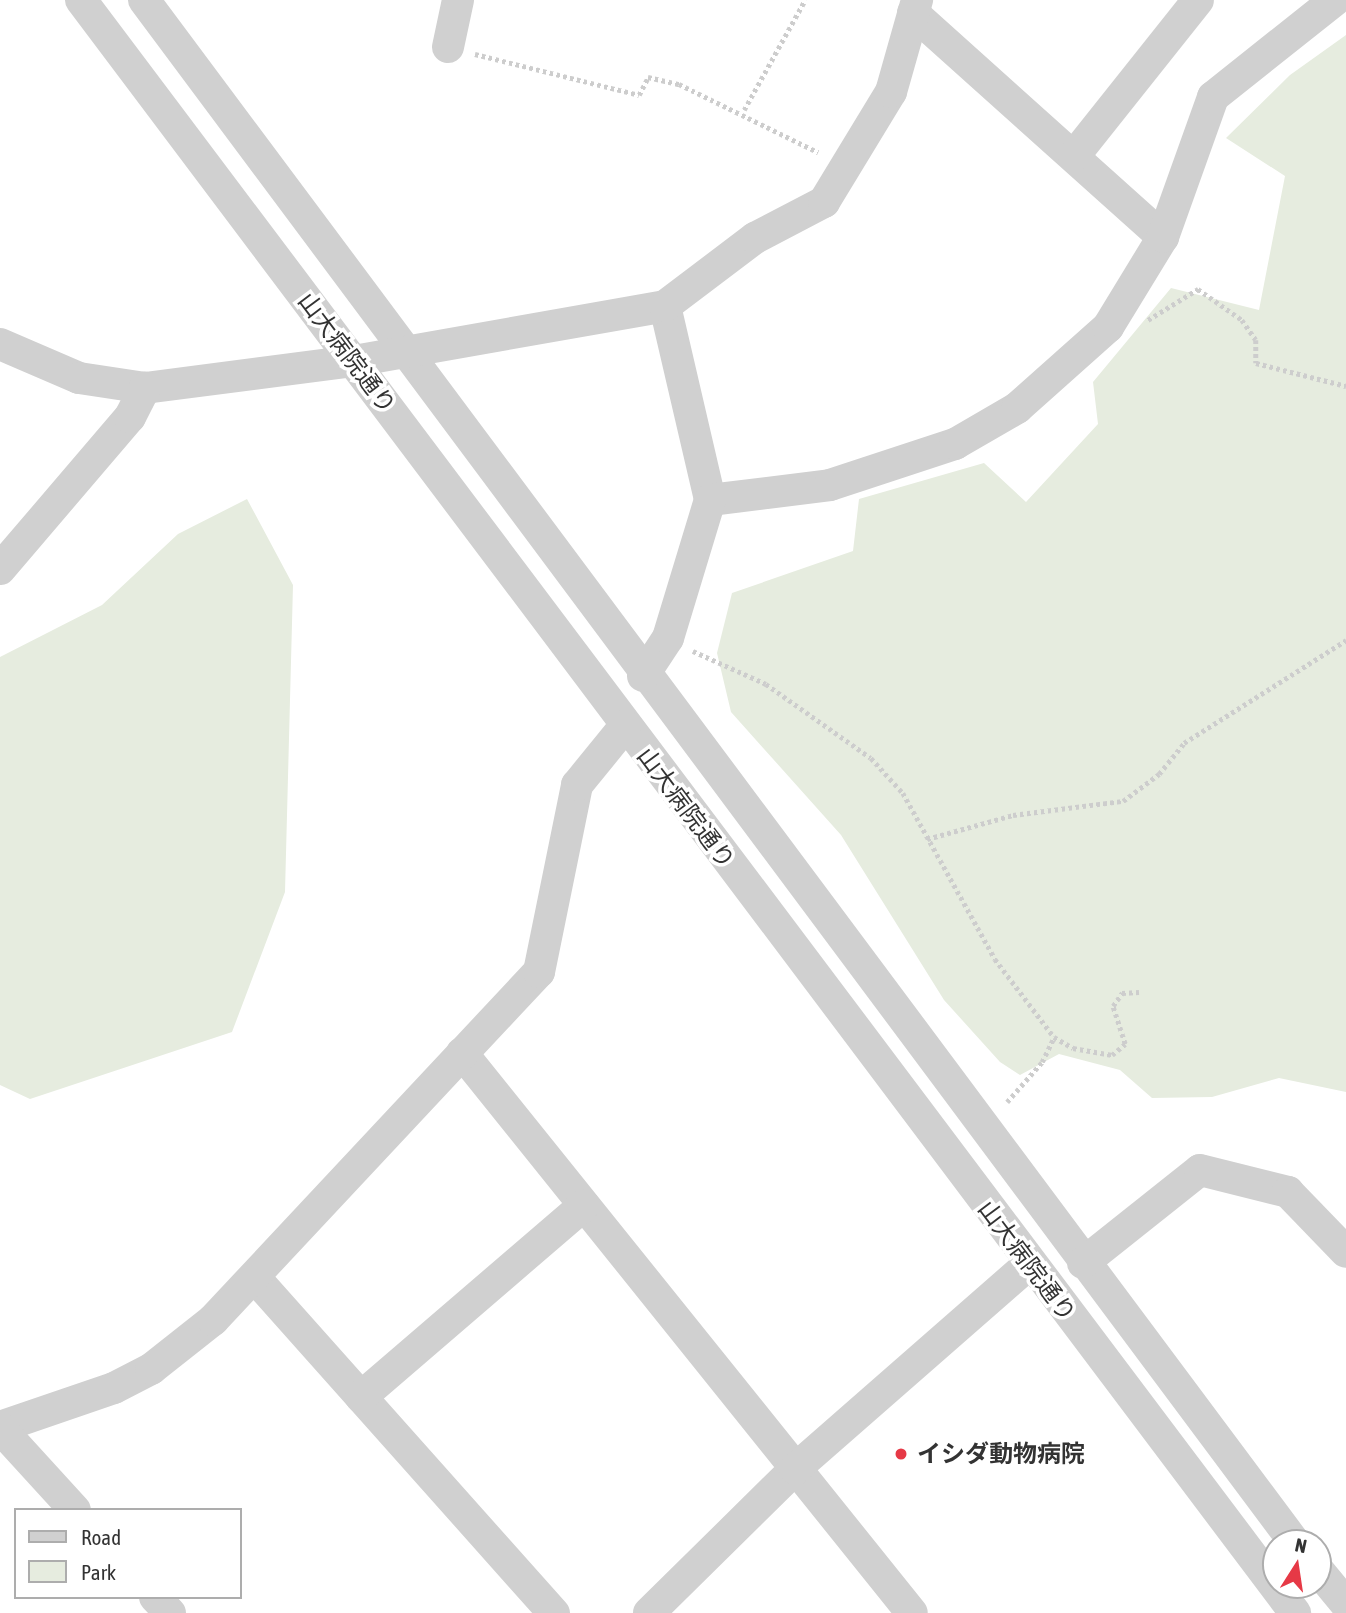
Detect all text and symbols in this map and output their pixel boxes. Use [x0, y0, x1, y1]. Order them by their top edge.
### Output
street label: 山大病院通り [292, 287, 402, 419]
street label: 山大病院通り [631, 742, 741, 874]
street label: 山大病院通り [972, 1195, 1082, 1327]
place label: イシダ動物病院 [917, 1440, 1085, 1468]
marker: イシダ動物病院 [891, 1444, 911, 1464]
legend [14, 1508, 242, 1599]
text: Road [81, 1525, 121, 1549]
north arrow [1262, 1529, 1332, 1599]
text: N [1293, 1533, 1309, 1557]
text: Park [81, 1560, 116, 1584]

